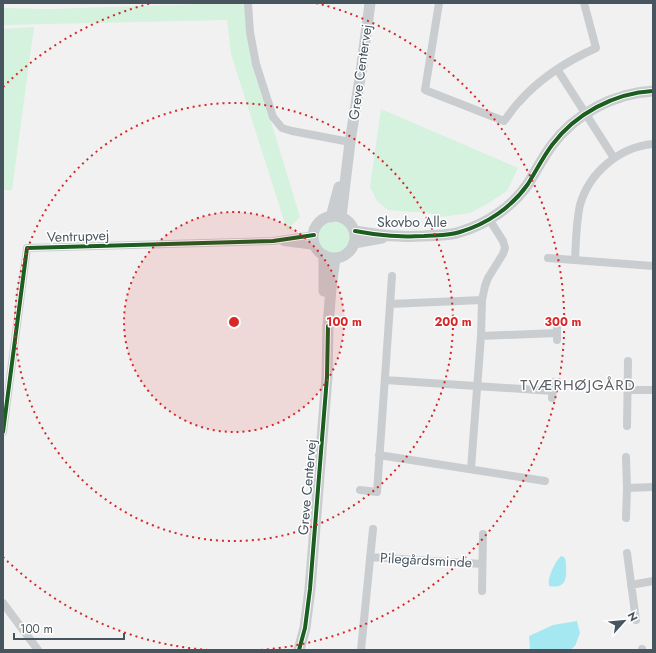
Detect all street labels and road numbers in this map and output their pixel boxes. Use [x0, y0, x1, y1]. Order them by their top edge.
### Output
street label: Greve Centervej [343, 23, 377, 121]
street label: Skovbo Alle [377, 212, 447, 232]
street label: Ventrupvej [46, 225, 110, 247]
street label: Greve Centervej [293, 438, 321, 536]
street label: Pilegårdsminde [380, 548, 472, 572]

